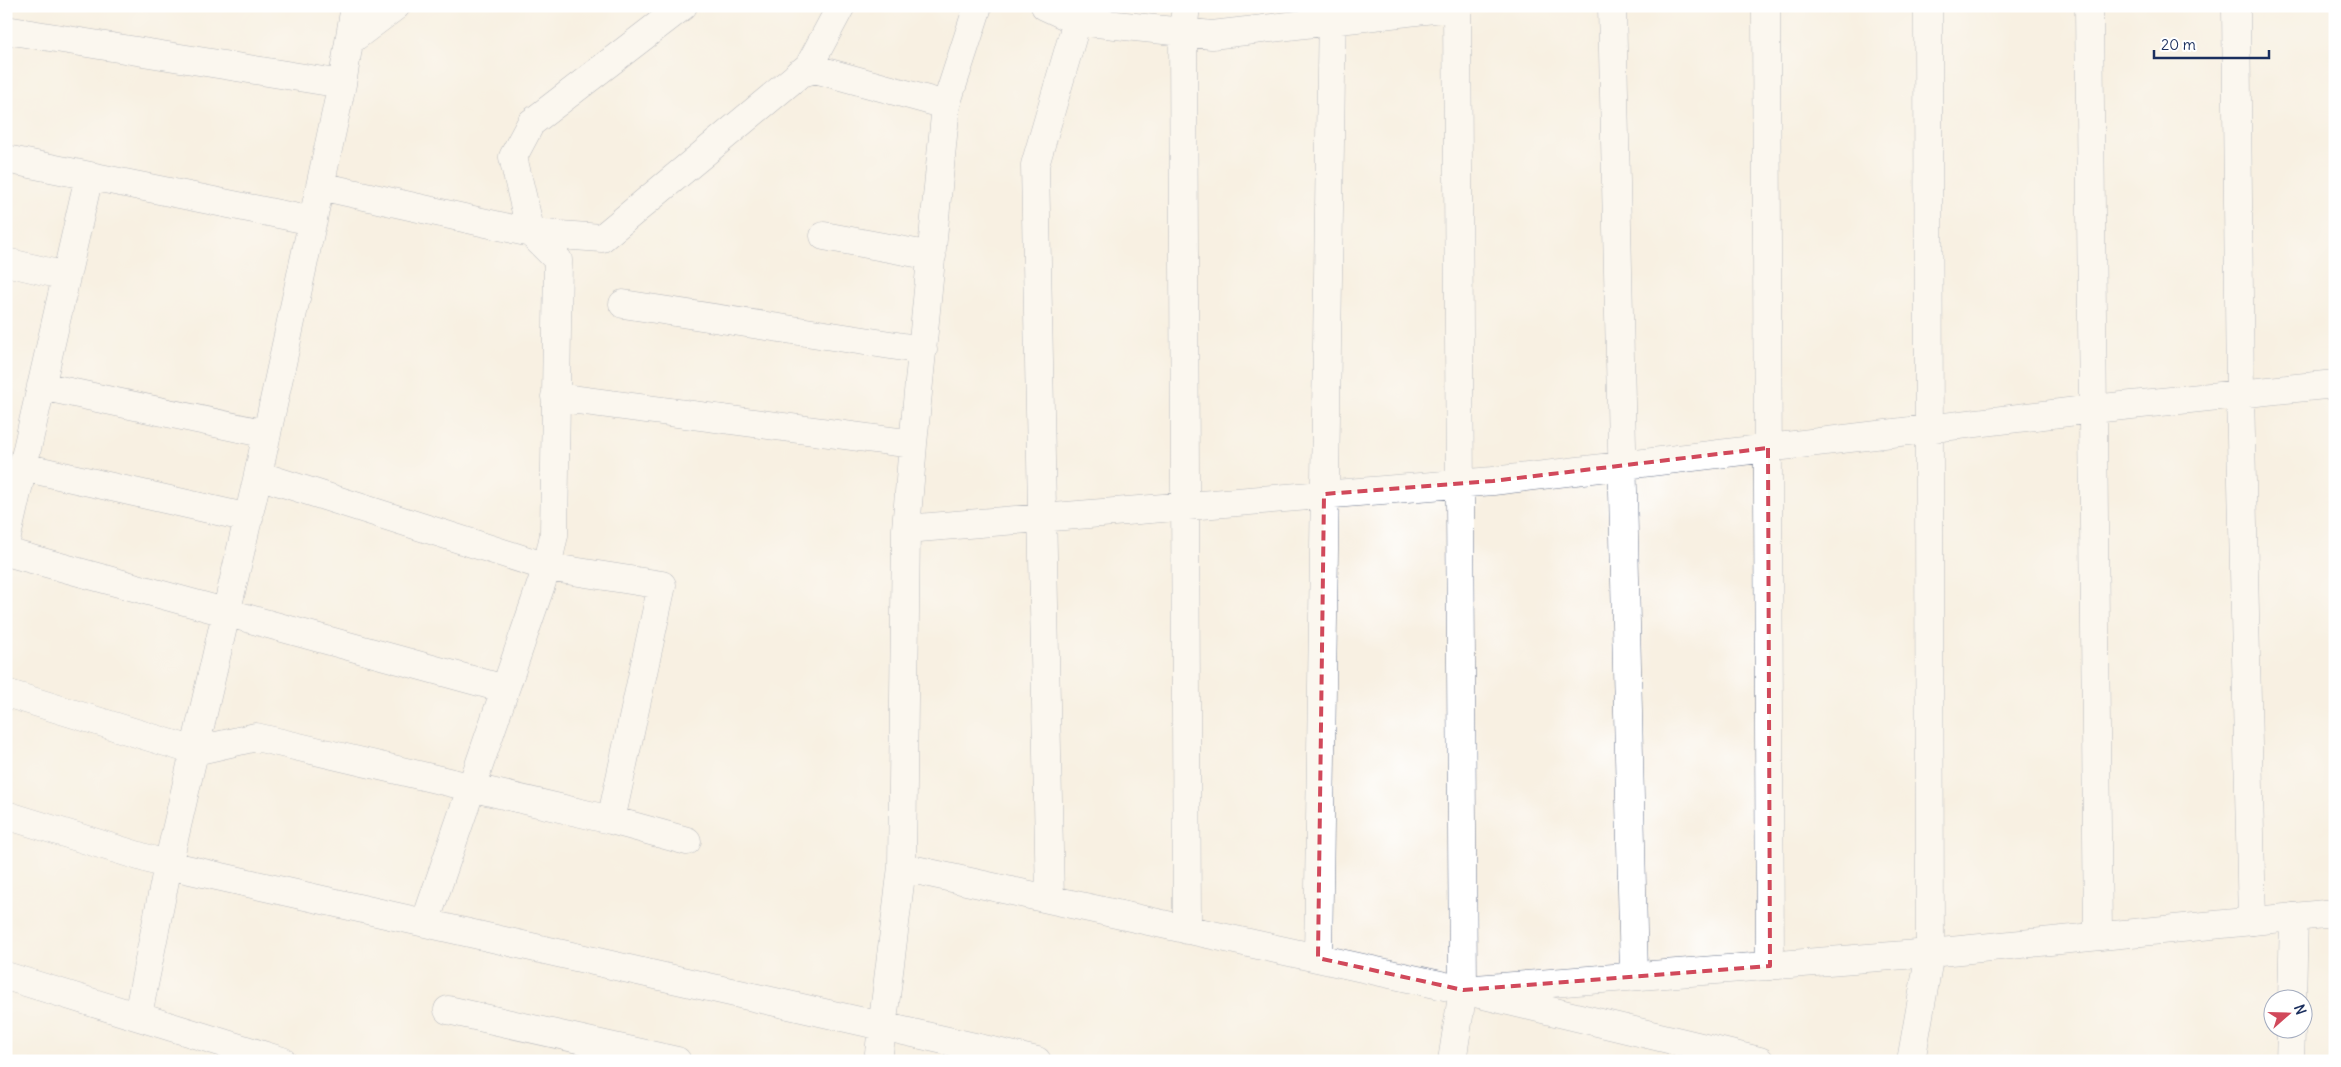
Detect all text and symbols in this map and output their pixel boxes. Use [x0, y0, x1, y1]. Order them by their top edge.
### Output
scale bar [2154, 28, 2268, 60]
text: 20 m [2161, 35, 2196, 54]
north arrow [2264, 990, 2314, 1040]
text: N [2290, 1002, 2310, 1017]

